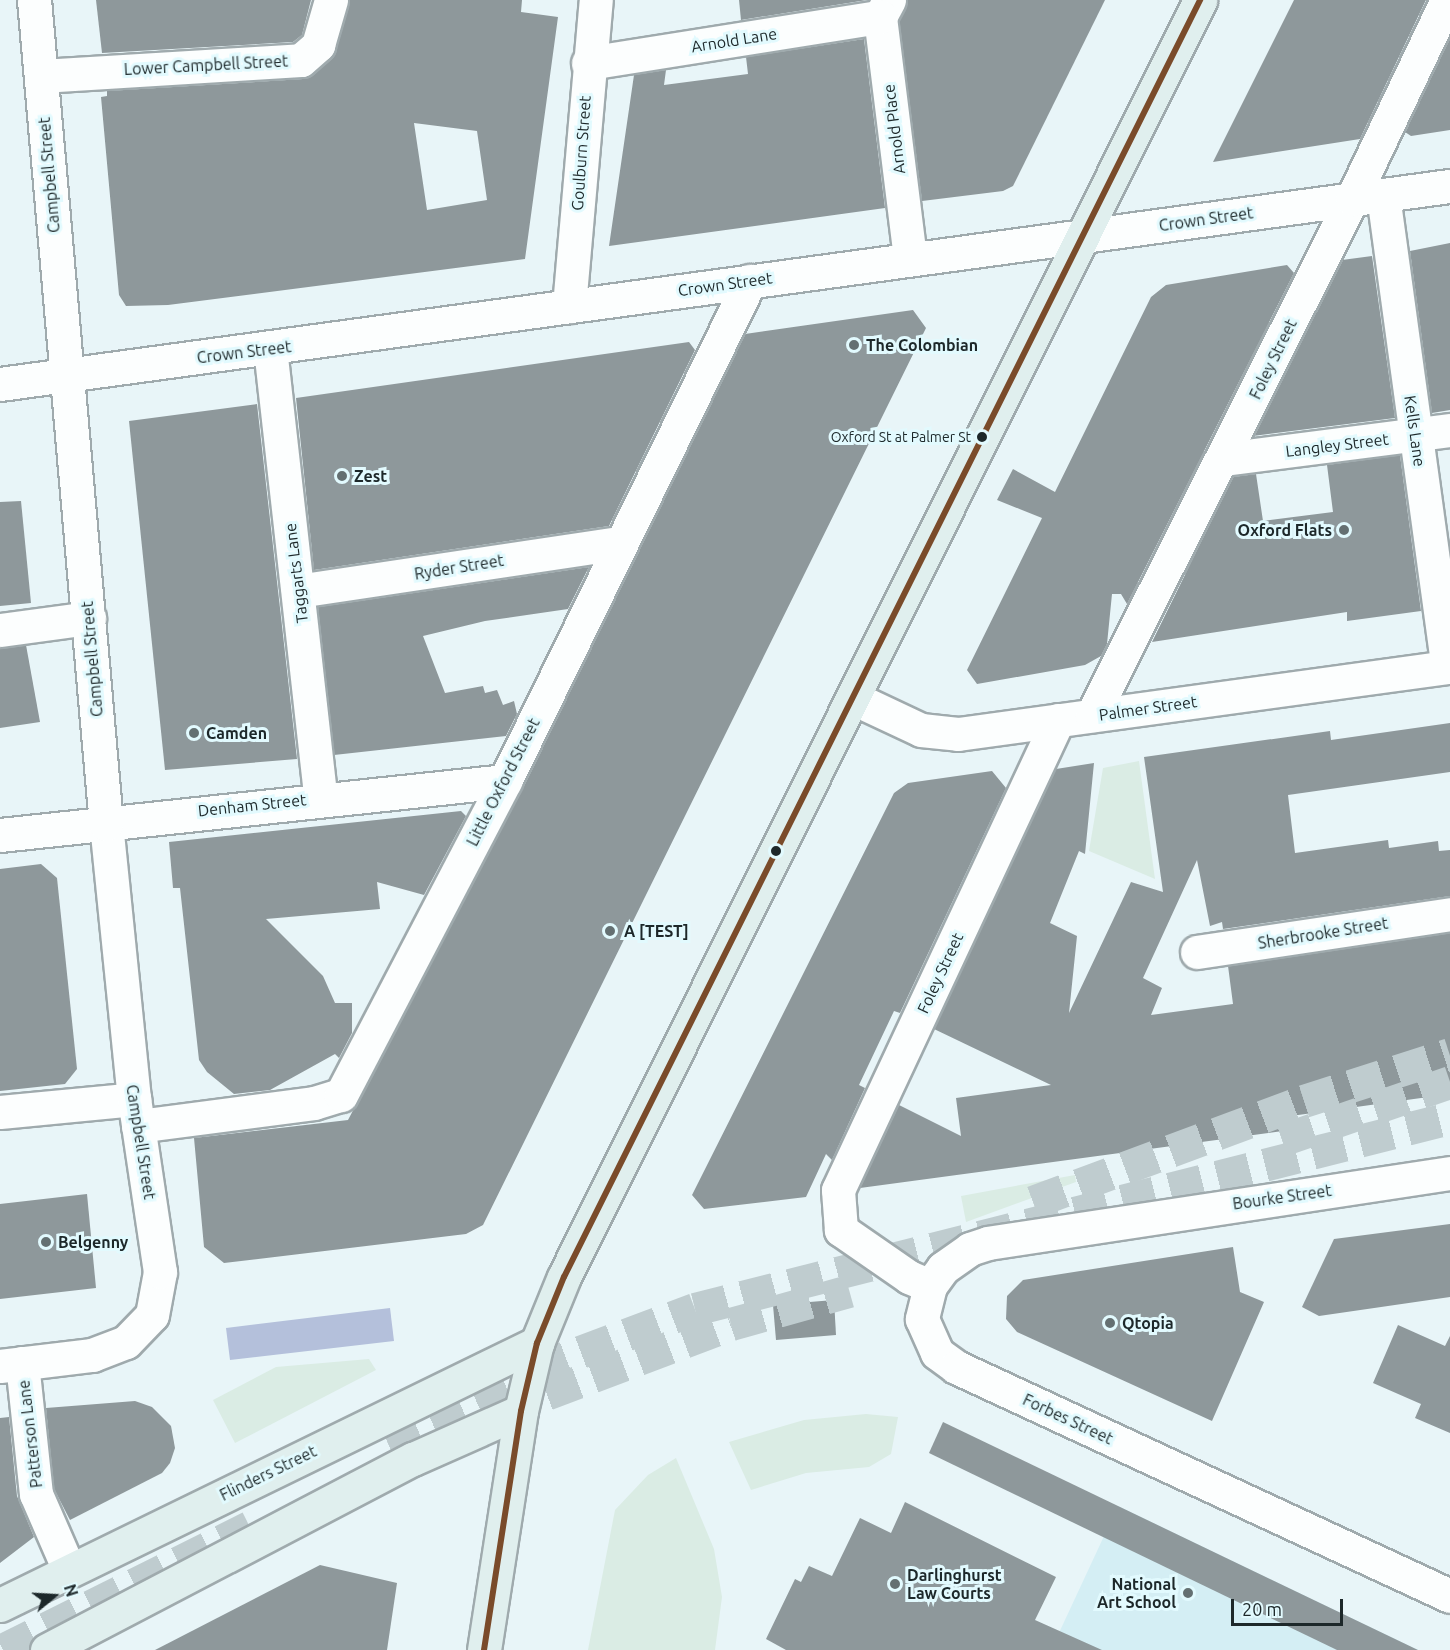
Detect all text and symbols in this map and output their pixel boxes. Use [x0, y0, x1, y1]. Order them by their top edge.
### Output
street label: Arnold Lane [690, 24, 778, 56]
street label: Lower Campbell Street [123, 51, 289, 79]
street label: Arnold Place [879, 83, 909, 175]
street label: Goulburn Street [567, 95, 595, 211]
street label: Campbell Street [34, 116, 64, 234]
street label: Crown Street [1158, 203, 1254, 235]
street label: Crown Street [677, 268, 773, 300]
street label: Foley Street [1245, 316, 1301, 402]
place label: The Colombian [866, 335, 978, 355]
street label: Crown Street [196, 337, 292, 367]
marker: The Colombian [847, 338, 861, 352]
street label: Kells Lane [1401, 394, 1429, 468]
place label: Oxford St at Palmer St [831, 429, 971, 445]
street label: Langley Street [1284, 429, 1390, 461]
marker: Oxford St at Palmer St [976, 431, 988, 443]
place label: Zest [354, 466, 387, 486]
marker: Zest [335, 469, 349, 483]
place label: Oxford Flats [1238, 520, 1332, 540]
street label: Taggarts Lane [280, 522, 312, 624]
marker: Oxford Flats [1337, 523, 1351, 537]
street label: Ryder Street [413, 550, 505, 584]
street label: Campbell Street [77, 600, 107, 718]
street label: Palmer Street [1098, 692, 1198, 724]
street label: Little Oxford Street [462, 715, 544, 849]
place label: Camden [206, 723, 267, 743]
marker: Camden [187, 726, 201, 740]
street label: Denham Street [197, 790, 307, 820]
unlabelled marker [770, 845, 782, 857]
street label: Sherbrooke Street [1257, 913, 1389, 953]
place label: A [TEST] [624, 921, 689, 941]
marker: A [TEST] [601, 922, 619, 940]
street label: Foley Street [913, 930, 967, 1016]
street label: Campbell Street [122, 1083, 160, 1201]
street label: Bourke Street [1231, 1181, 1333, 1213]
place label: Belgenny [58, 1232, 128, 1252]
marker: Belgenny [39, 1235, 53, 1249]
place label: Qtopia [1122, 1313, 1174, 1333]
marker: Qtopia [1103, 1316, 1117, 1330]
street label: Patterson Lane [14, 1379, 46, 1489]
street label: Forbes Street [1020, 1390, 1116, 1448]
street label: Flinders Street [217, 1441, 319, 1505]
place label: Darlinghurst Law Courts [907, 1565, 1002, 1603]
north arrow [24, 1566, 84, 1626]
place label: National Art School [1097, 1574, 1176, 1612]
marker: Darlinghurst Law Courts [888, 1577, 902, 1591]
text: N [61, 1582, 82, 1599]
marker: National Art School [1181, 1586, 1195, 1600]
scale bar [1234, 1587, 1346, 1625]
text: 20 m [1242, 1599, 1282, 1619]

